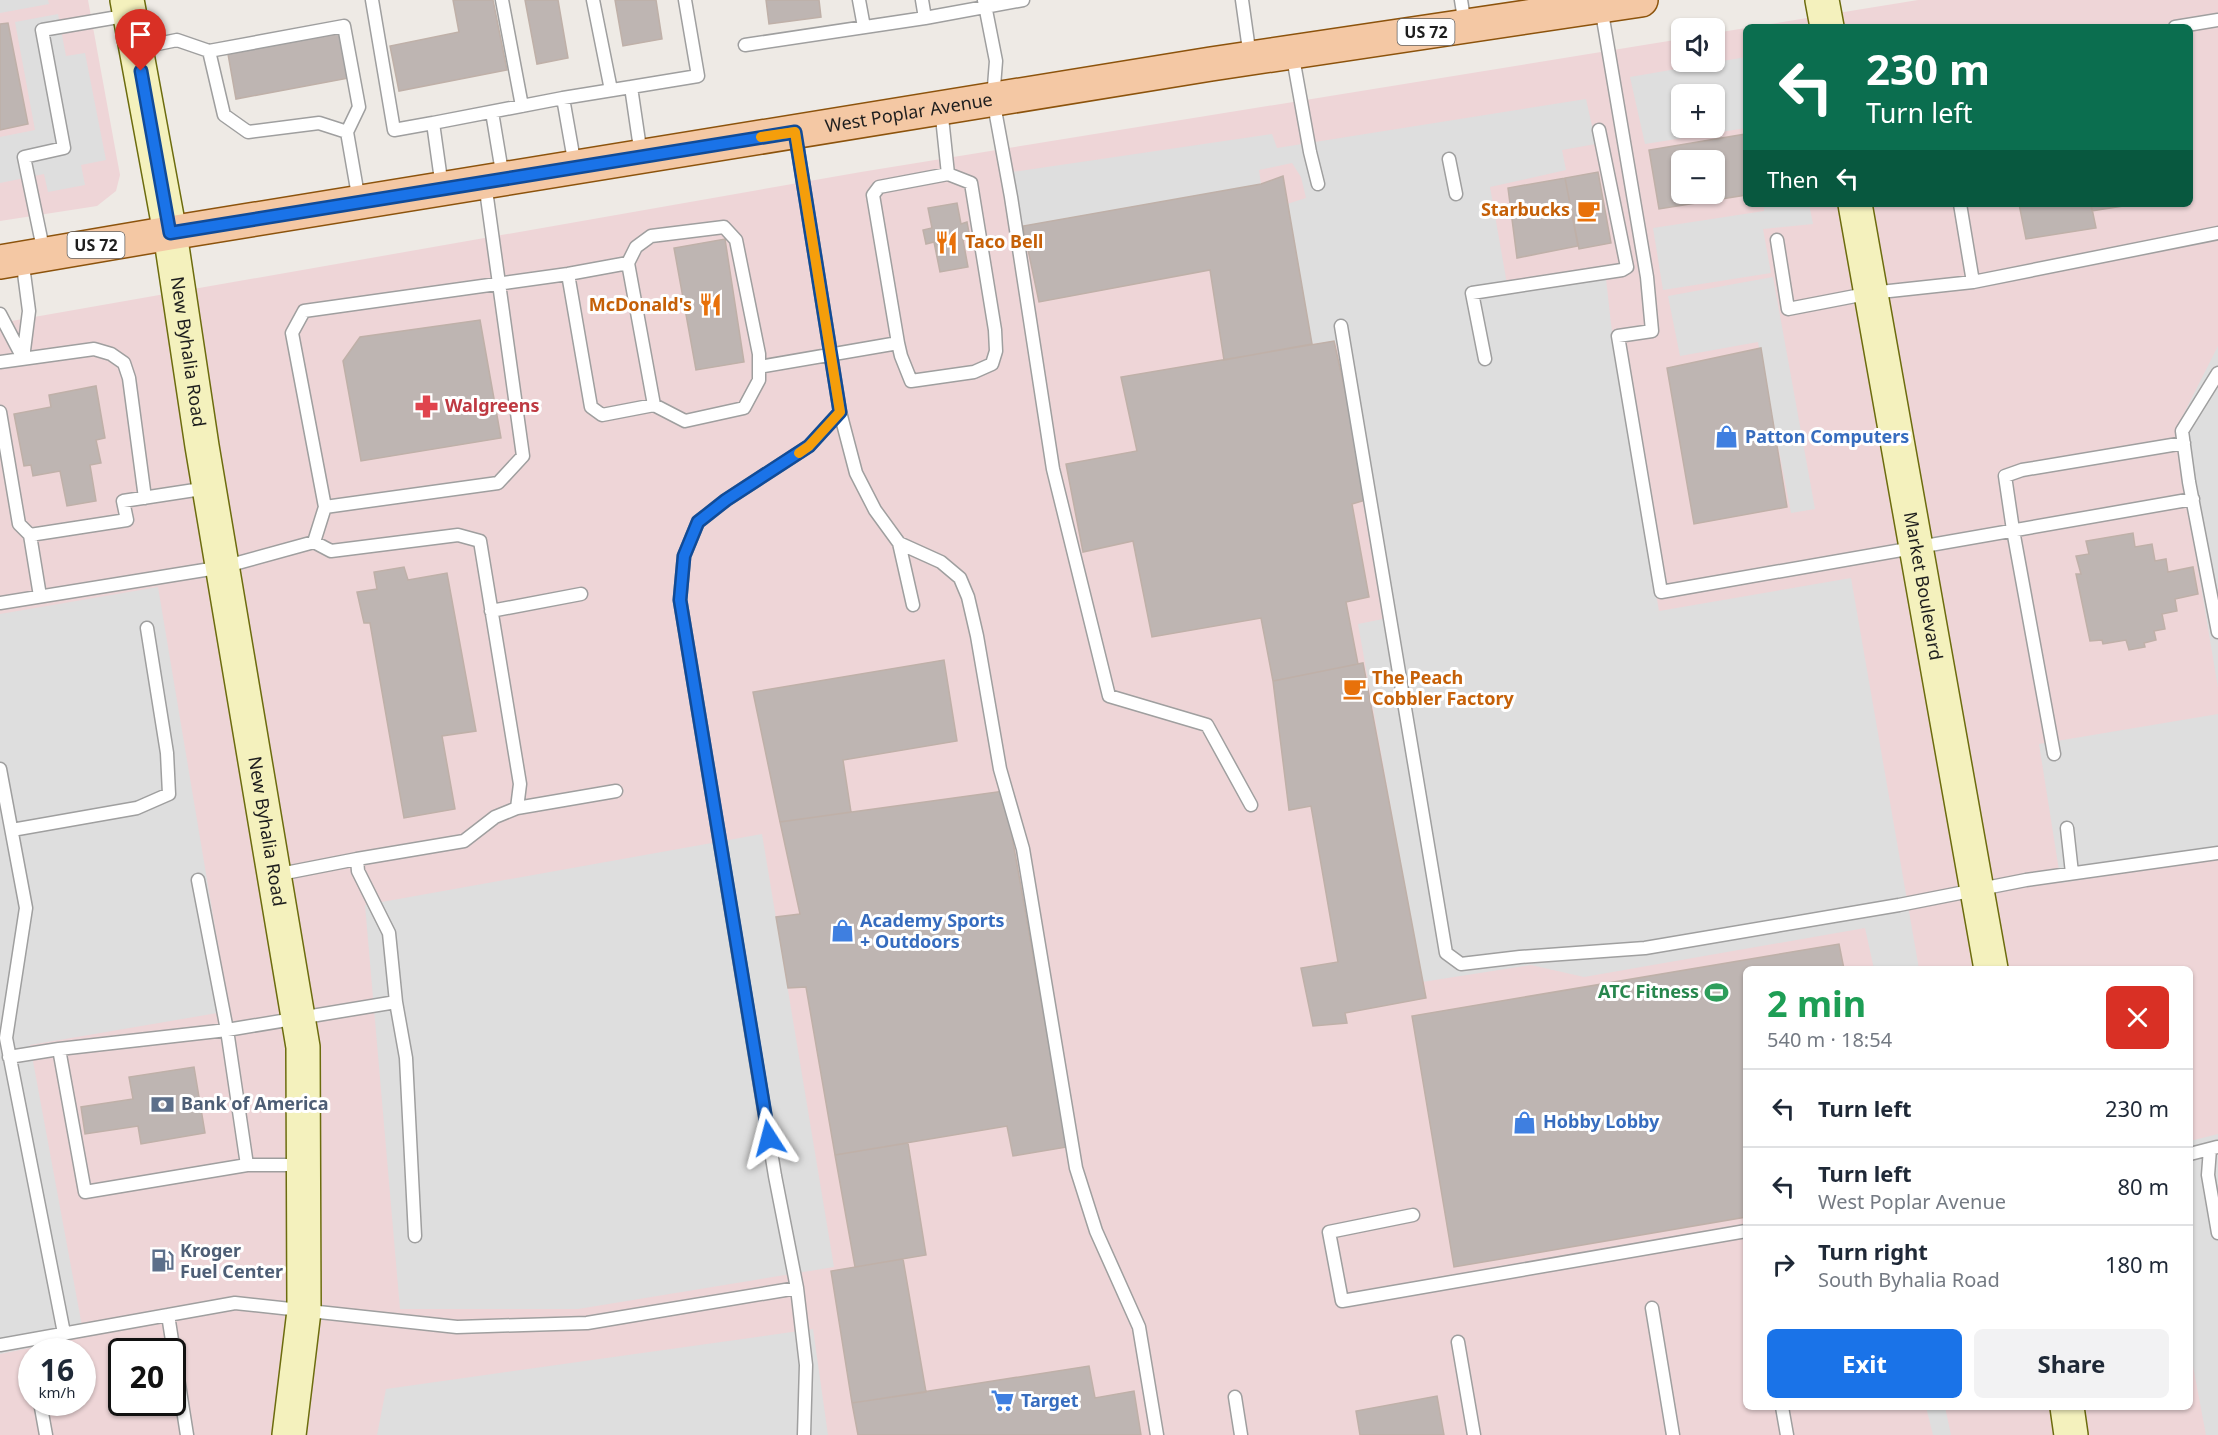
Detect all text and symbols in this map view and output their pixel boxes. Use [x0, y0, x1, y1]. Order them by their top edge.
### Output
pin [115, 9, 166, 71]
icon: arrive [124, 18, 157, 51]
map controls [1671, 18, 1725, 204]
button: sound [1671, 18, 1725, 72]
road number: US 72 [1398, 19, 1454, 45]
text: 230 m [1866, 40, 1990, 97]
icon: left [1767, 48, 1845, 126]
button: + [1671, 84, 1725, 138]
street label: West Poplar Avenue [823, 87, 994, 137]
text: Turn left [1866, 94, 1972, 131]
button: − [1671, 150, 1725, 204]
icon: left [1831, 162, 1864, 195]
text: Then [1767, 164, 1819, 194]
place label: Starbucks [1481, 197, 1570, 221]
cafe icon: Starbucks [1575, 197, 1601, 223]
restaurant icon: Taco Bell [934, 229, 960, 255]
place label: Taco Bell [965, 229, 1043, 253]
road number: US 72 [68, 232, 124, 258]
street label: New Byhalia Road [166, 275, 212, 428]
place label: McDonald's [589, 292, 692, 316]
restaurant icon: McDonald's [697, 292, 723, 318]
pharmacy icon: Walgreens [414, 393, 440, 419]
place label: Walgreens [445, 393, 539, 417]
shop icon: Patton Computers [1714, 424, 1740, 450]
place label: Patton Computers [1745, 424, 1909, 448]
street label: Market Boulevard [1899, 510, 1949, 662]
place label: The Peach Cobbler Factory [1372, 665, 1514, 710]
cafe icon: The Peach Cobbler Factory [1341, 675, 1367, 701]
street label: New Byhalia Road [243, 754, 292, 908]
place label: Academy Sports + Outdoors [860, 908, 1005, 953]
shop icon: Academy Sports + Outdoors [829, 918, 855, 944]
place label: ATC Fitness [1598, 979, 1699, 1003]
sports icon: ATC Fitness [1704, 979, 1730, 1005]
text: 2 min [1767, 979, 1866, 1028]
button: close [2106, 986, 2169, 1049]
text: 540 m · 18:54 [1767, 1026, 1892, 1053]
bank icon: Bank of America [150, 1091, 176, 1117]
place label: Bank of America [181, 1091, 328, 1115]
icon: left [1767, 1092, 1800, 1125]
text: Turn left [1818, 1093, 1912, 1123]
text: 230 m [2105, 1093, 2169, 1123]
position arrow [737, 1106, 801, 1170]
shop icon: Hobby Lobby [1512, 1109, 1538, 1135]
place label: Hobby Lobby [1543, 1109, 1660, 1133]
text: Turn left [1818, 1158, 1912, 1188]
icon: left [1767, 1170, 1800, 1203]
text: 80 m [2118, 1171, 2169, 1201]
text: West Poplar Avenue [1818, 1188, 2006, 1215]
text: Turn right [1818, 1236, 1928, 1266]
place label: Kroger Fuel Center [180, 1238, 283, 1283]
fuel station icon: Kroger Fuel Center [149, 1248, 175, 1274]
icon: right [1767, 1248, 1800, 1281]
text: 180 m [2105, 1249, 2169, 1279]
text: South Byhalia Road [1818, 1266, 2000, 1293]
button: Exit [1767, 1329, 1962, 1398]
button: Share [1974, 1329, 2169, 1398]
speed limit sign: 20 [108, 1338, 186, 1416]
text: 16 [40, 1349, 74, 1390]
text: km/h [39, 1382, 75, 1402]
supermarket icon: Target [990, 1388, 1016, 1414]
place label: Target [1021, 1388, 1079, 1412]

